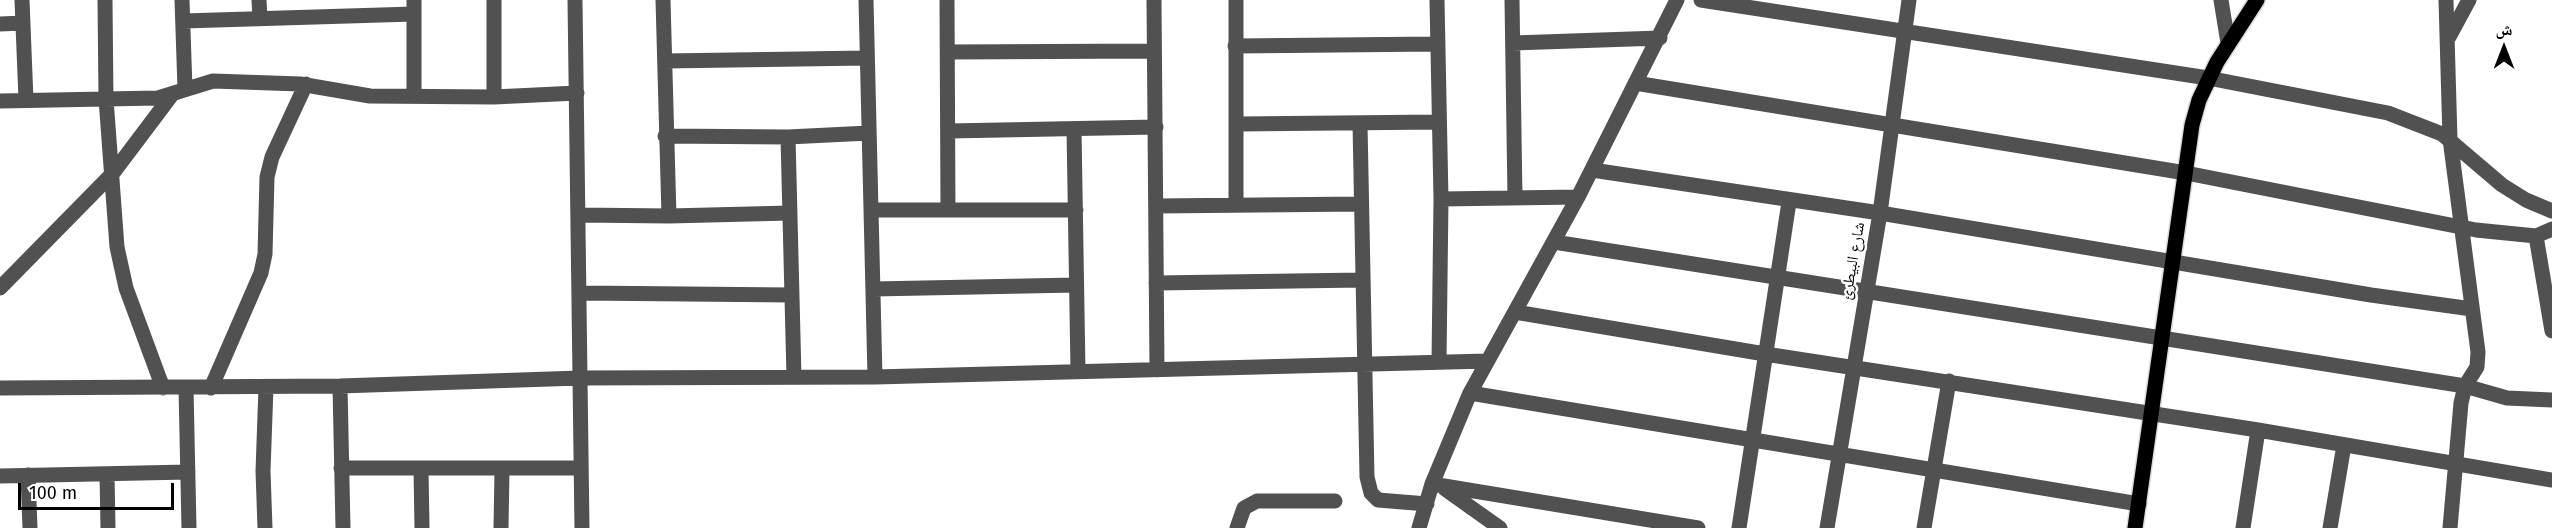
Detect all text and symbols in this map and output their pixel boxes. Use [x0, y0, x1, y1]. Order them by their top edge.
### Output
north arrow [2474, 18, 2534, 78]
text: ش [2496, 20, 2512, 39]
street label: شارع البيطرئ [1837, 221, 1869, 301]
scale bar [21, 471, 177, 509]
text: 100 m [29, 482, 77, 504]

